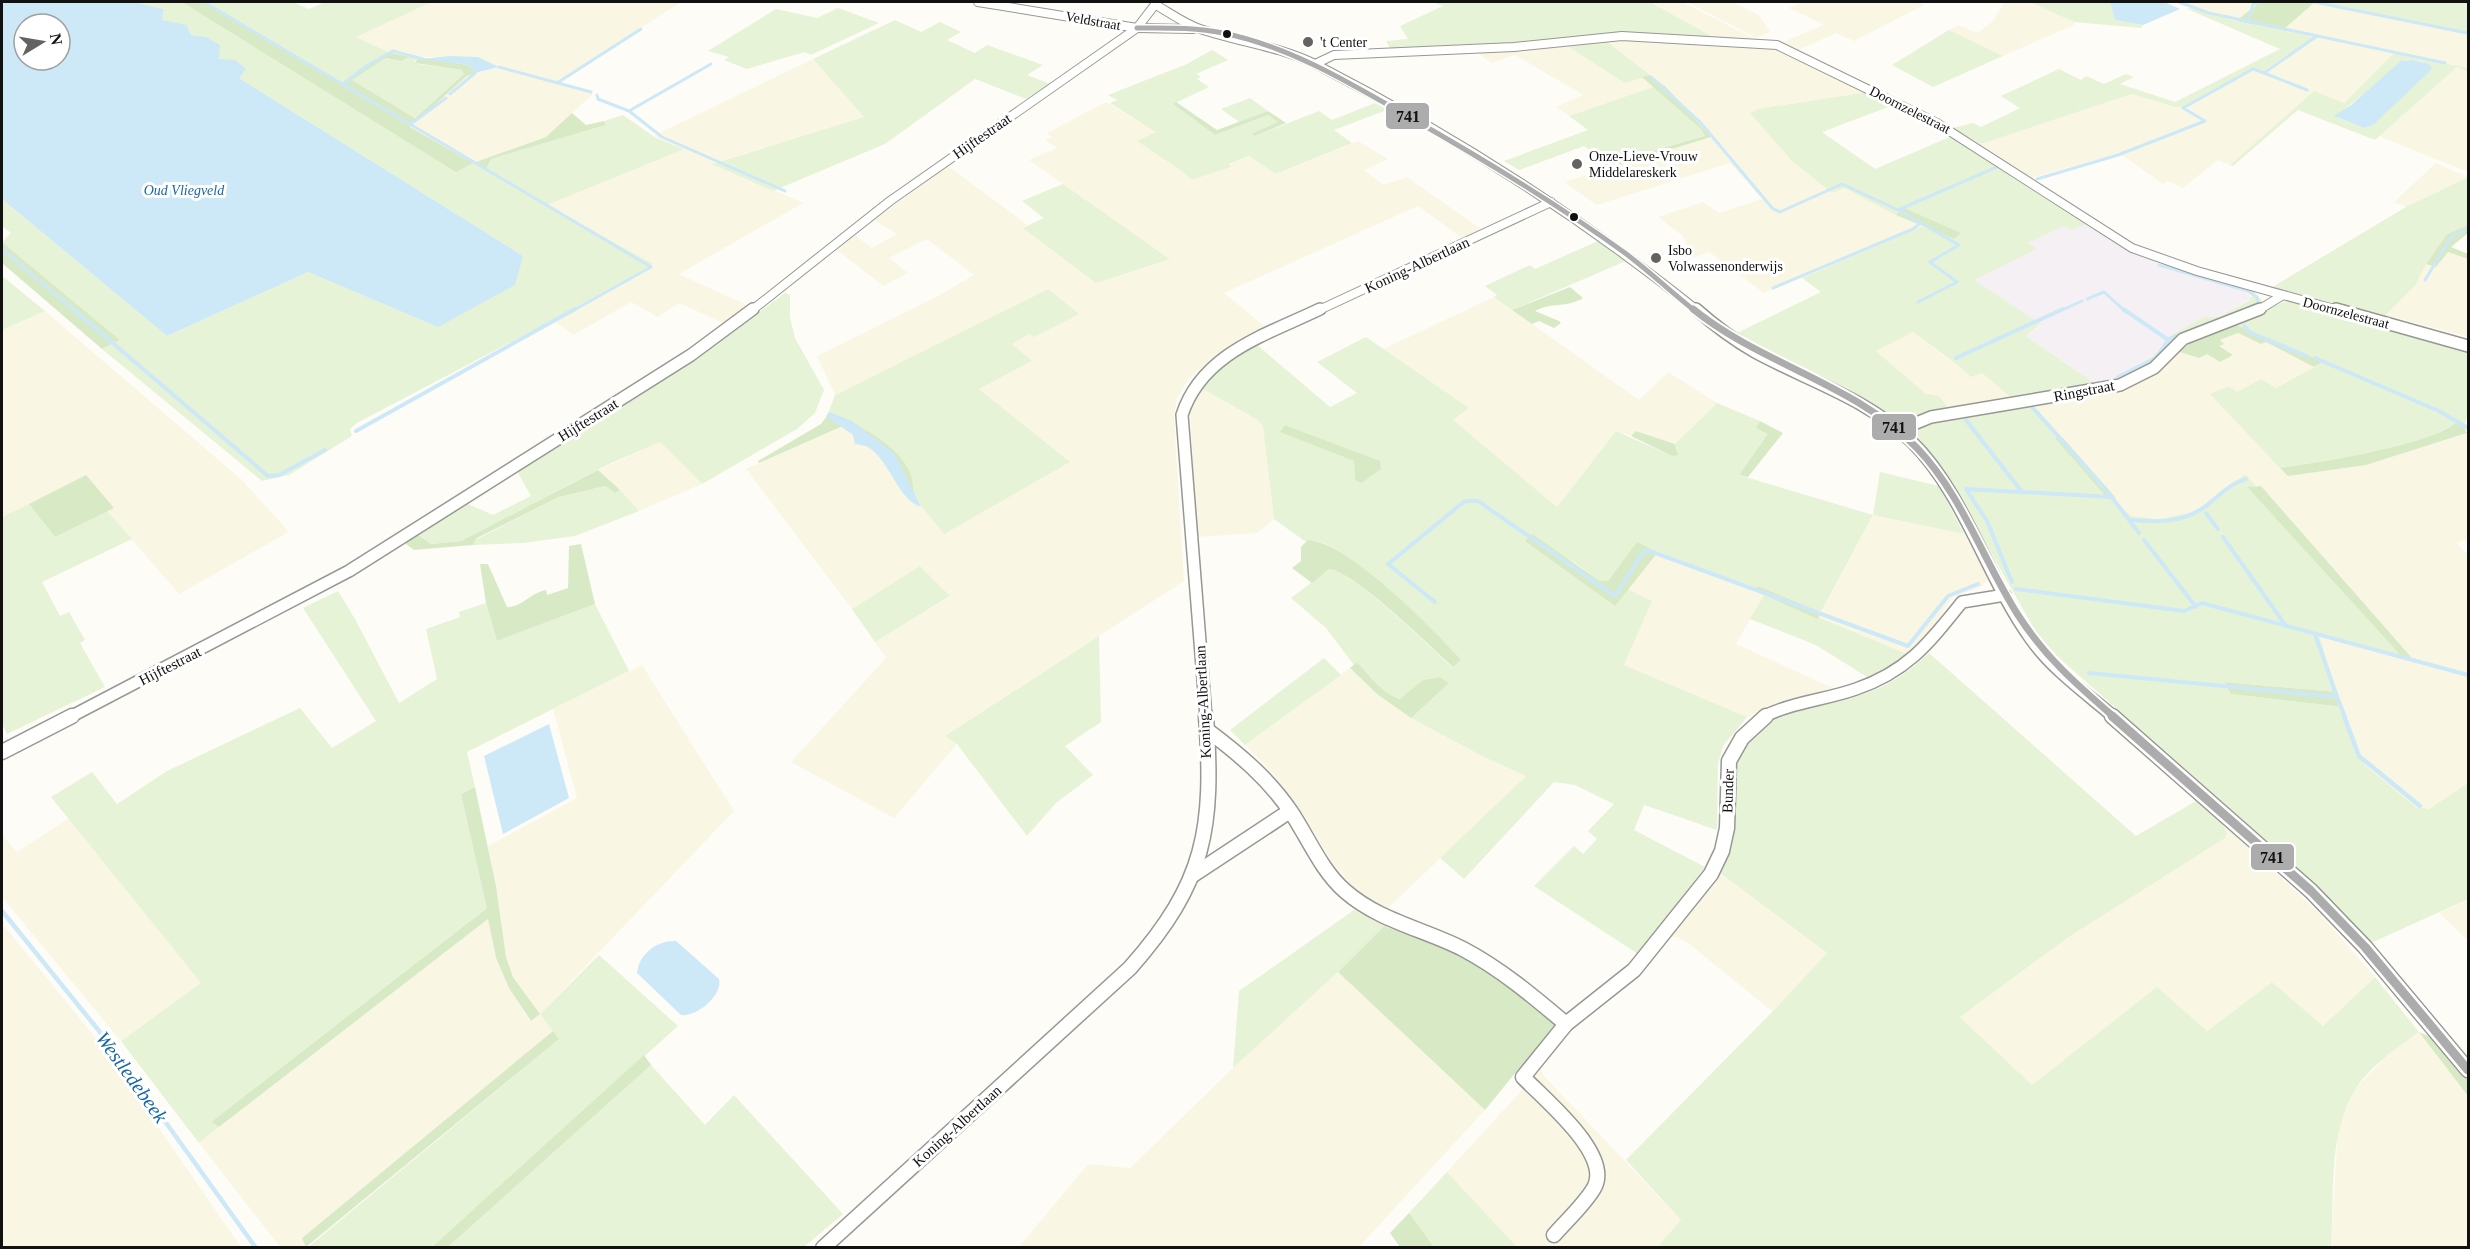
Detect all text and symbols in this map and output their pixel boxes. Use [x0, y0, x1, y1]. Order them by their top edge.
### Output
street label: Veldstraat [1064, 9, 1122, 33]
north arrow [12, 12, 72, 72]
unlabelled marker [1221, 28, 1233, 40]
text: N [47, 32, 66, 47]
marker: 't Center [1301, 35, 1315, 49]
place label: 't Center [1320, 35, 1368, 50]
street label: Doornzelestraat [1867, 83, 1953, 137]
line badge: 741 [1385, 102, 1430, 130]
text: 741 [1396, 108, 1420, 125]
street label: Hijftestraat [950, 110, 1015, 162]
place label: Onze-Lieve-Vrouw Middelareskerk [1589, 149, 1699, 180]
marker: Onze-Lieve-Vrouw Middelareskerk [1570, 157, 1584, 171]
water label: Oud Vliegveld [144, 183, 225, 198]
unlabelled marker [1568, 211, 1580, 223]
street label: Koning-Albertlaan [1362, 234, 1472, 296]
place label: Isbo Volwassenonderwijs [1668, 243, 1783, 274]
marker: Isbo Volwassenonderwijs [1649, 251, 1663, 265]
street label: Doornzelestraat [2301, 294, 2391, 332]
street label: Ringstraat [2052, 377, 2117, 405]
street label: Hijftestraat [555, 395, 622, 445]
line badge: 741 [1871, 413, 1917, 441]
text: 741 [1882, 419, 1906, 436]
street label: Hijftestraat [136, 643, 204, 688]
street label: Koning-Albertlaan [1192, 645, 1214, 759]
street label: Bunder [1719, 769, 1737, 813]
line badge: 741 [2250, 843, 2295, 871]
text: 741 [2260, 849, 2284, 866]
water label: Westledebeek [92, 1027, 173, 1128]
street label: Koning-Albertlaan [910, 1082, 1005, 1170]

